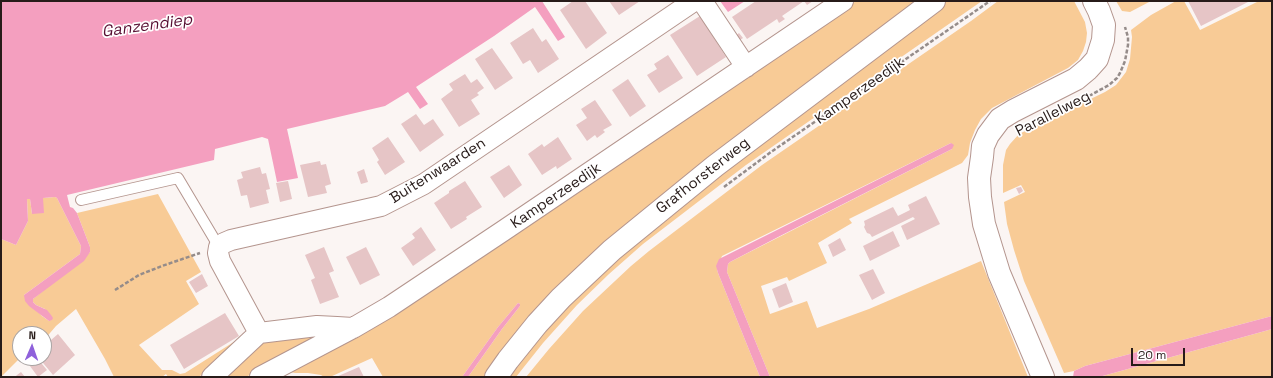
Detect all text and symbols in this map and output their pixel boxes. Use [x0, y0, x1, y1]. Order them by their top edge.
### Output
water label: Ganzendiep [101, 10, 193, 42]
street label: Kamperzeedijk [812, 53, 908, 129]
street label: Parallelweg [1012, 87, 1094, 141]
street label: Buitenwaarden [387, 134, 489, 208]
street label: Grafhorsterweg [653, 134, 753, 218]
street label: Kamperzeedijk [507, 159, 605, 233]
north arrow [12, 326, 52, 366]
text: N [28, 328, 36, 342]
scale bar [1133, 340, 1187, 366]
text: 20 m [1138, 347, 1166, 363]

